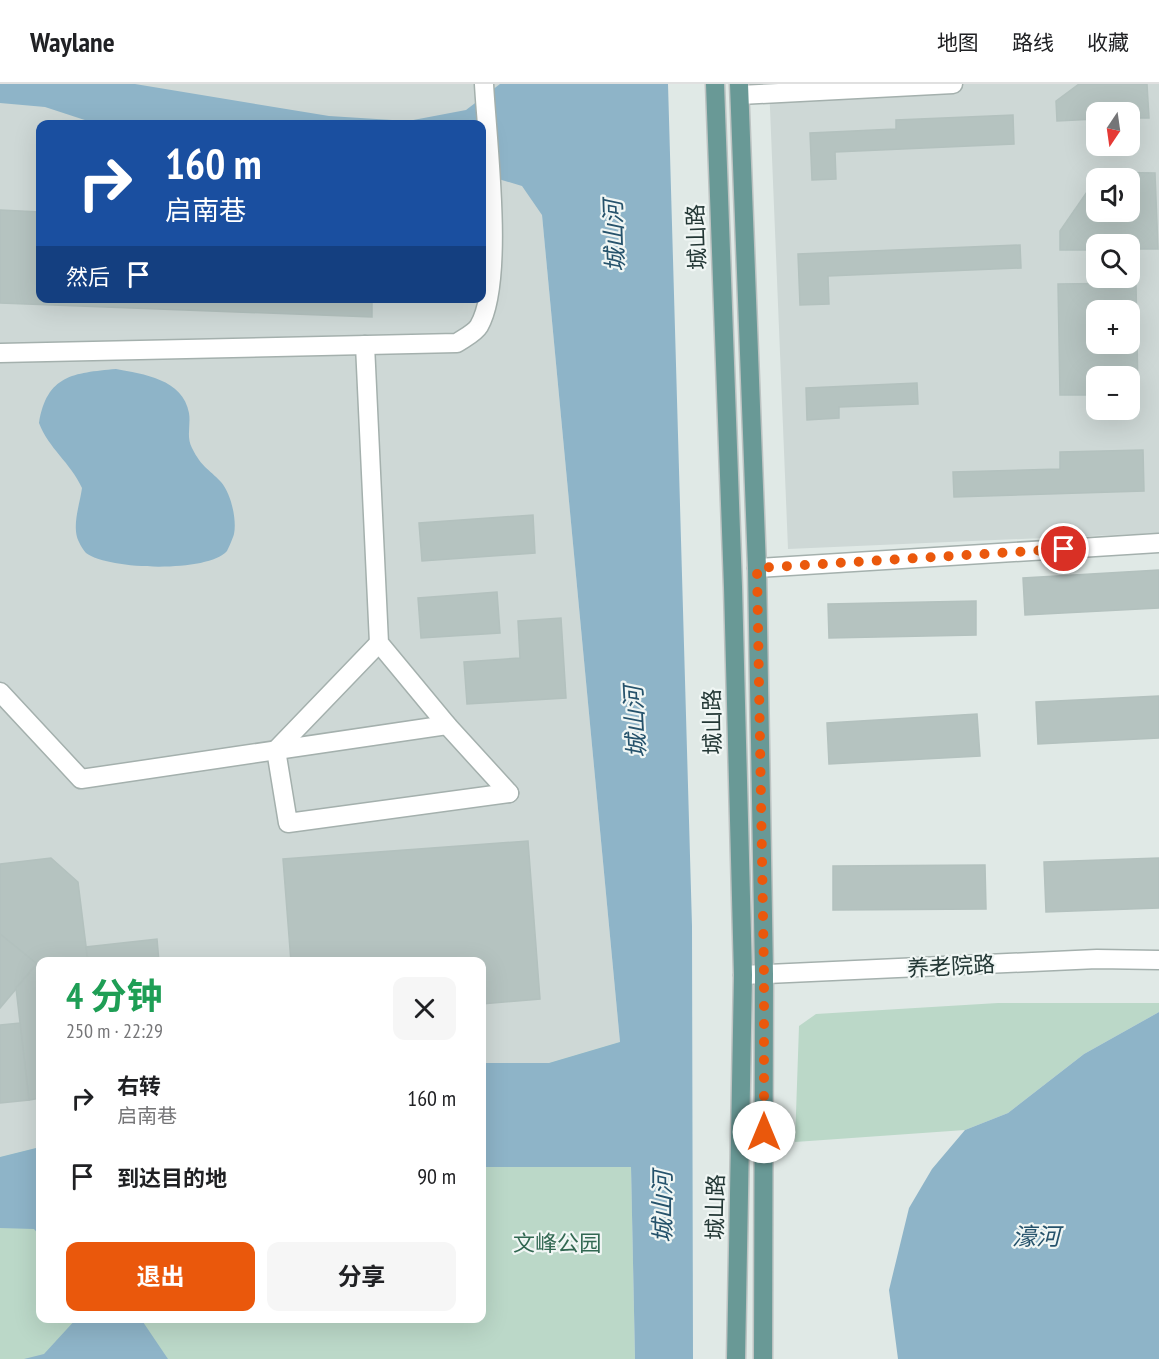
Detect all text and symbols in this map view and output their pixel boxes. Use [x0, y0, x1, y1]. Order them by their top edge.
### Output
text: Waylane [30, 23, 115, 60]
text: 地图 [937, 29, 979, 56]
text: 路线 [1012, 29, 1054, 56]
text: 收藏 [1087, 29, 1129, 56]
north arrow [1086, 102, 1140, 156]
map controls [1086, 102, 1140, 420]
text: 160 m [165, 136, 262, 191]
icon: right [66, 144, 144, 222]
button: sound [1086, 168, 1140, 222]
text: 启南巷 [165, 193, 246, 227]
water label: 城山河 [597, 195, 631, 273]
street label: 城山路 [681, 204, 711, 270]
button: search [1086, 234, 1140, 288]
icon: arrive [122, 258, 155, 291]
text: 然后 [66, 263, 110, 291]
button: + [1086, 300, 1140, 354]
button: − [1086, 366, 1140, 420]
pin [1038, 523, 1089, 574]
icon: arrive [1047, 532, 1080, 565]
water label: 城山河 [617, 681, 652, 759]
street label: 城山路 [697, 689, 727, 755]
street label: 养老院路 [906, 950, 996, 982]
text: 4 分钟 [66, 972, 163, 1019]
button: close [393, 977, 456, 1040]
text: 250 m · 22:29 [66, 1018, 163, 1044]
text: 右转 [117, 1072, 161, 1100]
icon: right [66, 1082, 99, 1115]
text: 160 m [407, 1084, 456, 1112]
position arrow [732, 1100, 796, 1164]
text: 启南巷 [117, 1103, 177, 1129]
icon: arrive [66, 1160, 99, 1193]
text: 90 m [417, 1162, 456, 1190]
text: 到达目的地 [117, 1164, 227, 1192]
water label: 城山河 [647, 1167, 678, 1243]
street label: 城山路 [700, 1174, 730, 1240]
water label: 濠河 [1012, 1221, 1064, 1252]
park label: 文峰公园 [513, 1229, 601, 1257]
button: 退出 [66, 1242, 255, 1311]
button: 分享 [267, 1242, 456, 1311]

